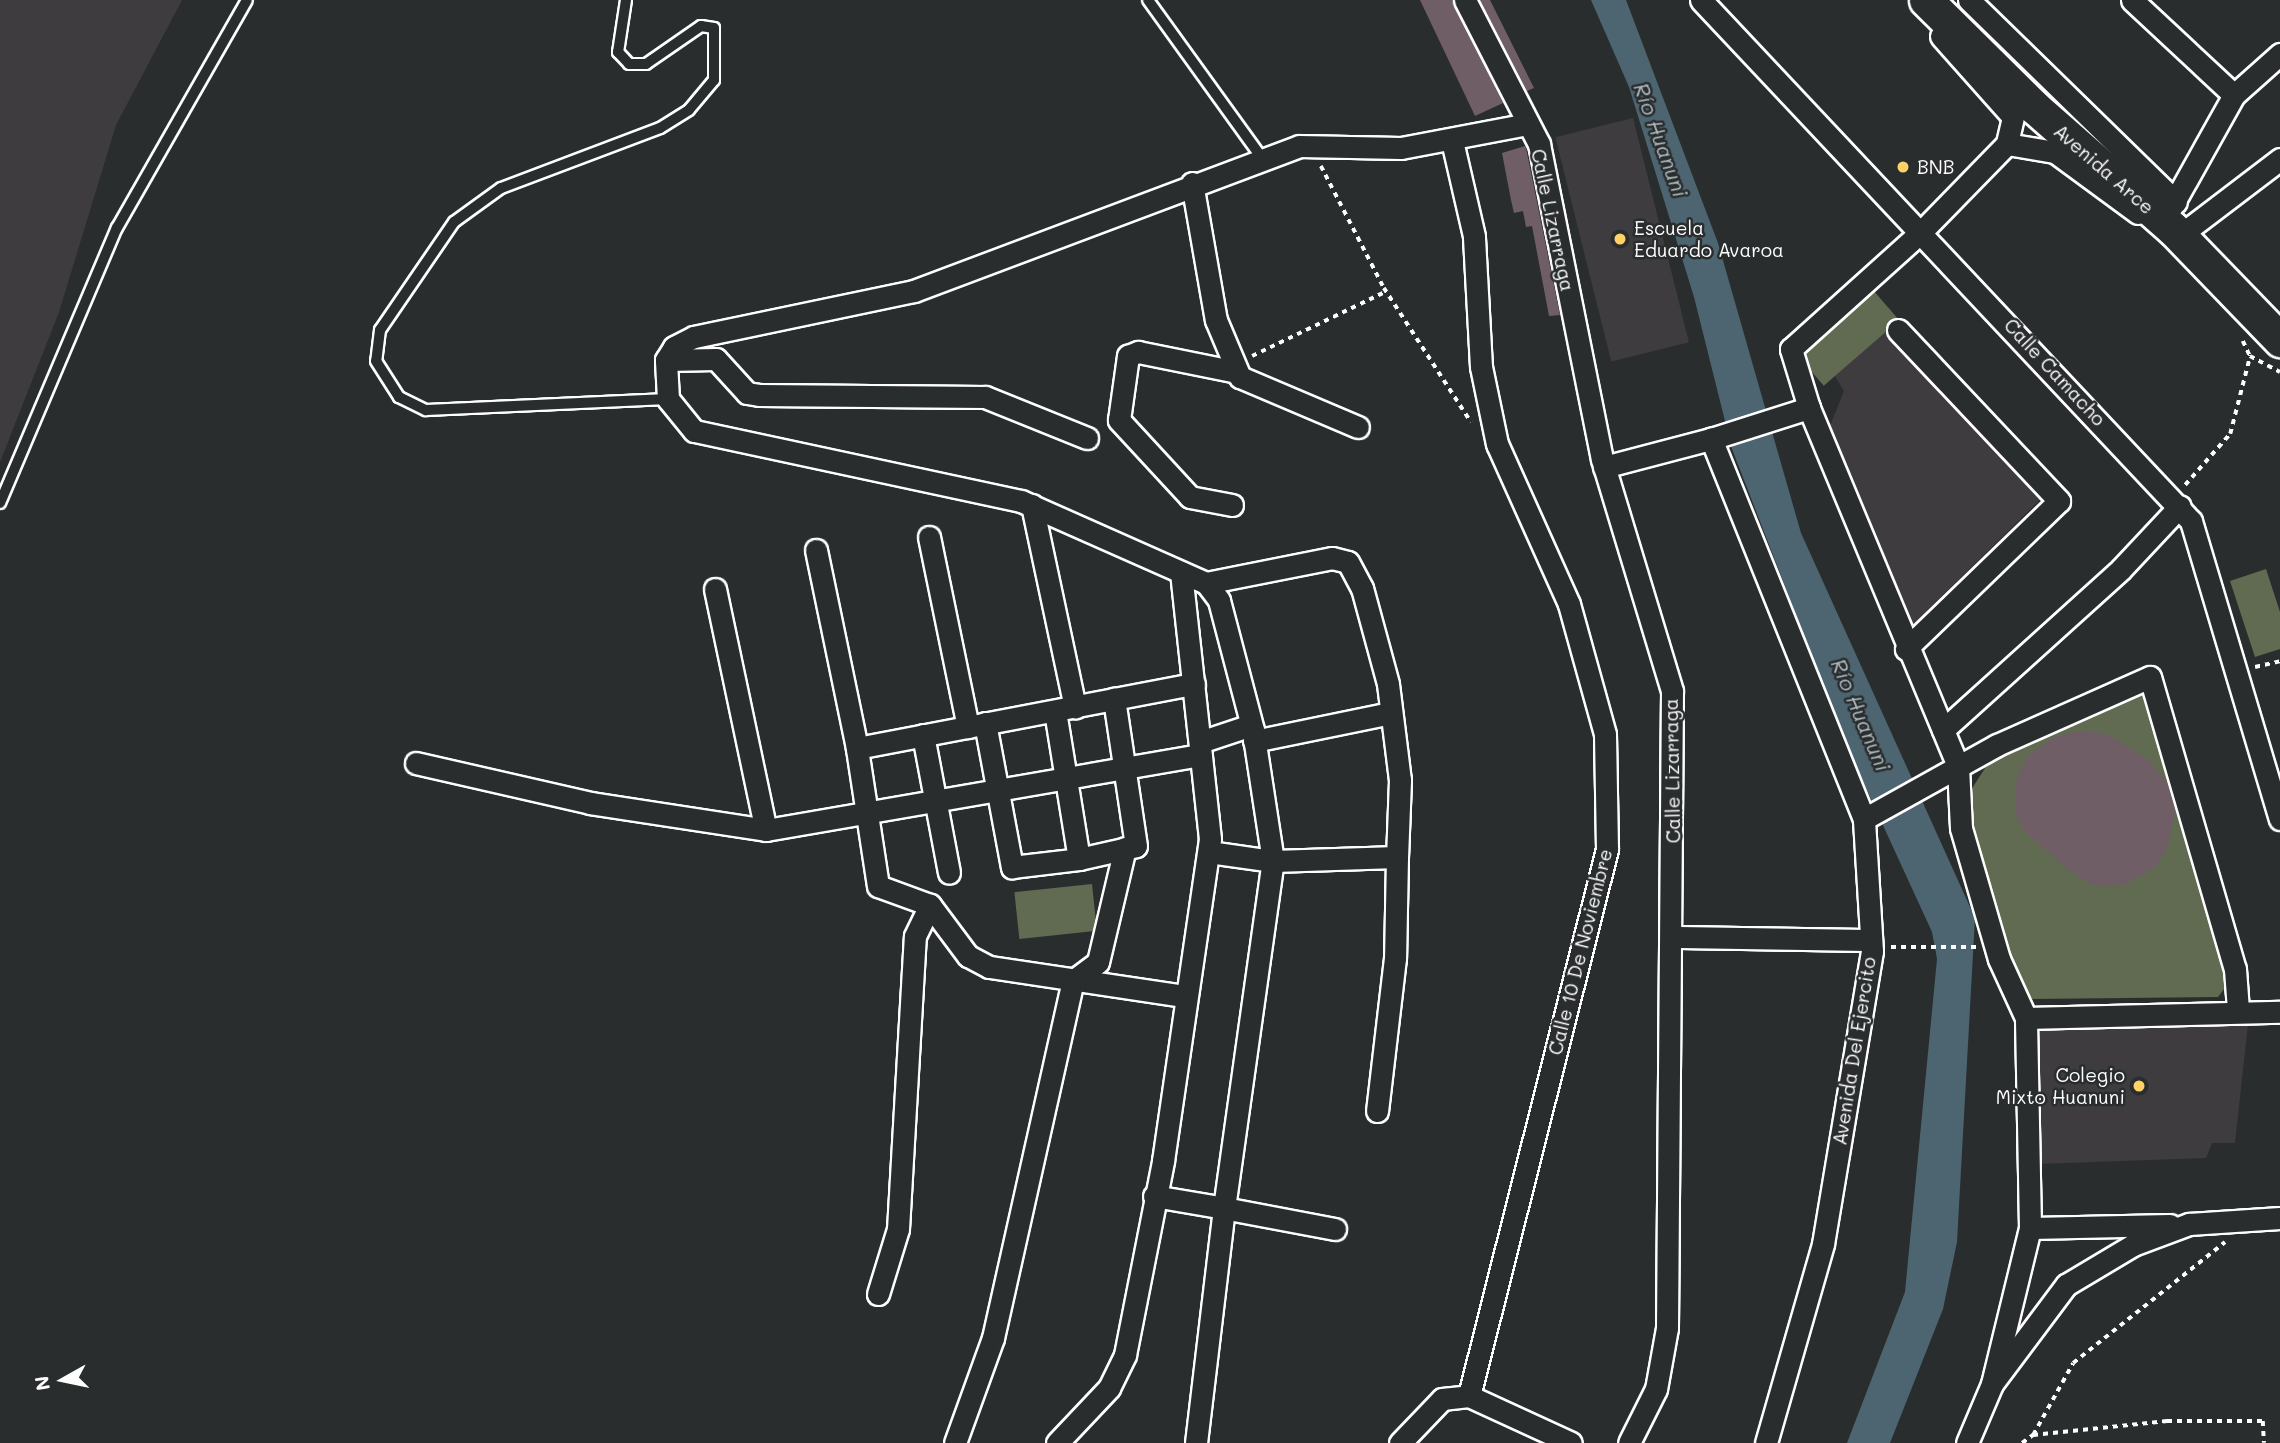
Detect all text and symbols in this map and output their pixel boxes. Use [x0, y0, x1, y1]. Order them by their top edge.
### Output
water label: Río Huanuni [1629, 79, 1693, 201]
street label: Avenida Arce [2049, 119, 2159, 219]
street label: Calle Lizarraga [1527, 147, 1579, 293]
place label: BNB [1917, 156, 1955, 178]
marker: BNB [1895, 159, 1911, 175]
place label: Escuela Eduardo Avaroa [1634, 217, 1784, 261]
marker: Escuela Eduardo Avaroa [1612, 231, 1628, 247]
street label: Calle Camacho [1999, 314, 2111, 430]
water label: Río Huanuni [1826, 655, 1896, 775]
street label: Calle Lizarraga [1659, 698, 1685, 844]
street label: Calle 10 De Noviembre [1543, 847, 1617, 1057]
street label: Avenida Del Ejercito [1828, 955, 1880, 1147]
place label: Colegio Mixto Huanuni [1996, 1064, 2125, 1108]
marker: Colegio Mixto Huanuni [2131, 1078, 2147, 1094]
north arrow [28, 1345, 98, 1415]
text: N [28, 1374, 55, 1392]

